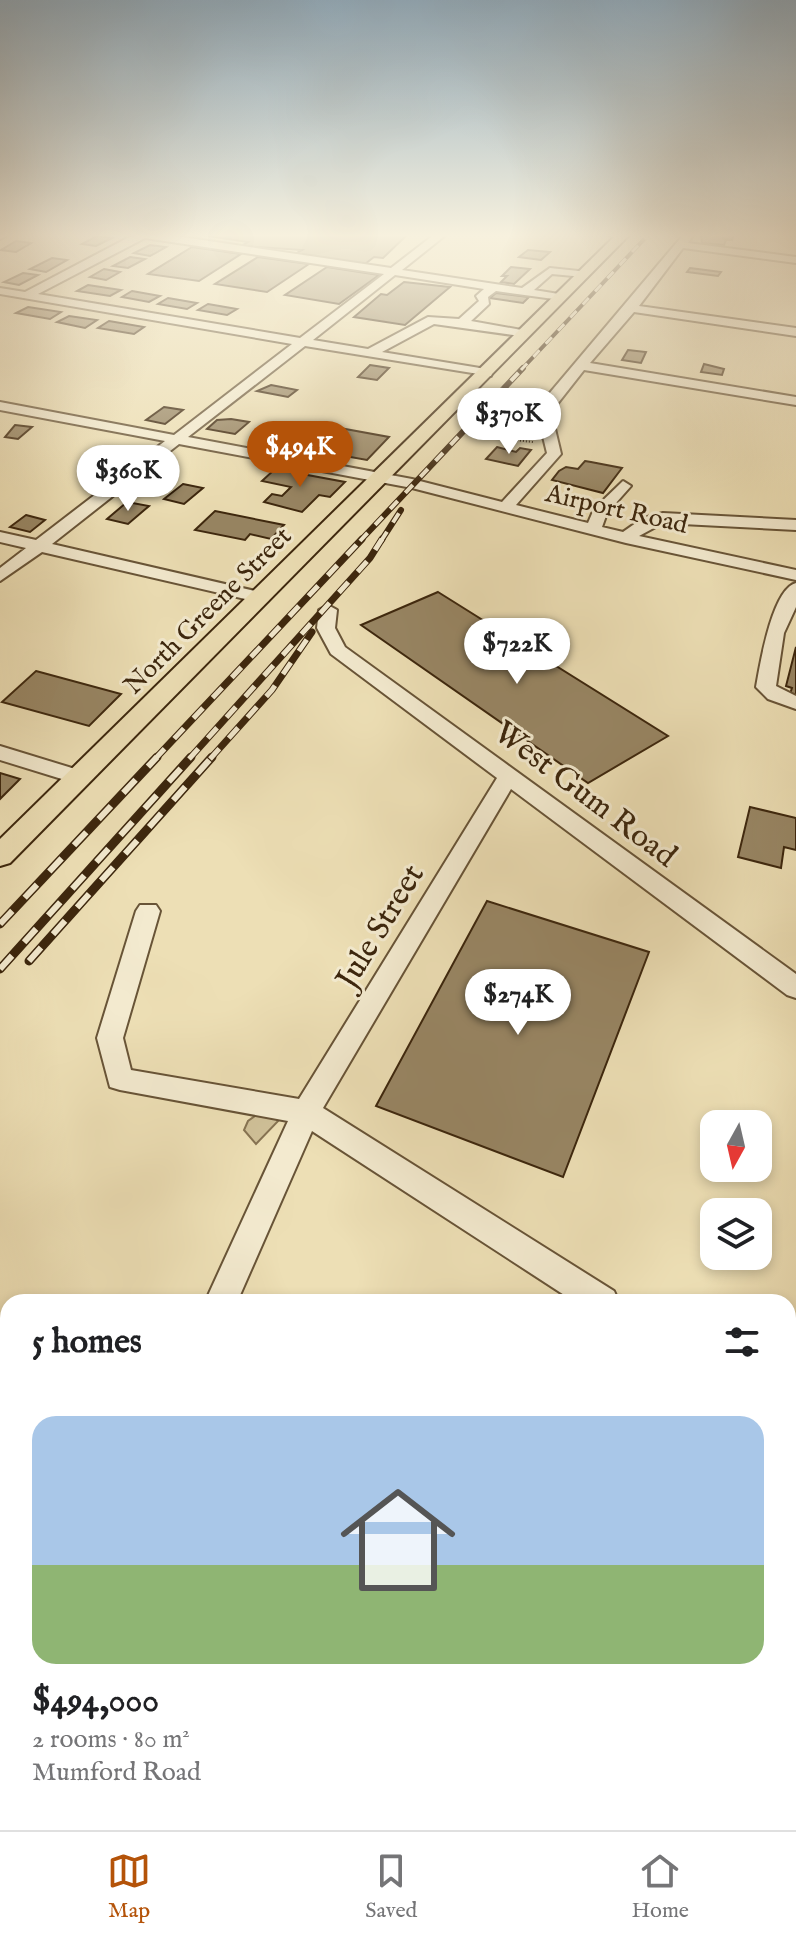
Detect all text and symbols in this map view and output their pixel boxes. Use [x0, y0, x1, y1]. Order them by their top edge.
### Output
pin: $370K [453, 388, 565, 456]
text: $370K [475, 397, 543, 430]
pin: $494K [244, 421, 356, 489]
text: $494K [265, 430, 335, 463]
pin: $360K [72, 445, 184, 513]
text: $360K [95, 454, 161, 487]
street label: Airport Road [541, 477, 691, 542]
street label: North Greene Street [117, 520, 299, 702]
pin: $722K [461, 618, 573, 686]
text: $722K [482, 627, 552, 660]
street label: West Gum Road [485, 713, 685, 878]
street label: Jule Street [326, 857, 434, 1000]
pin: $274K [462, 969, 574, 1037]
text: $274K [483, 978, 553, 1011]
north arrow [700, 1110, 772, 1182]
map controls [700, 1110, 772, 1270]
button: layers [700, 1198, 772, 1270]
icon: filters [720, 1320, 764, 1364]
text: 5 homes [32, 1321, 142, 1364]
icon: home [326, 1468, 470, 1612]
text: $494,000 [32, 1680, 159, 1723]
text: 2 rooms · 80 m² [32, 1723, 190, 1756]
text: Mumford Road [32, 1756, 201, 1789]
tab: Map [107, 1849, 151, 1925]
tab: Saved [365, 1849, 417, 1925]
tab: Home [631, 1849, 689, 1925]

